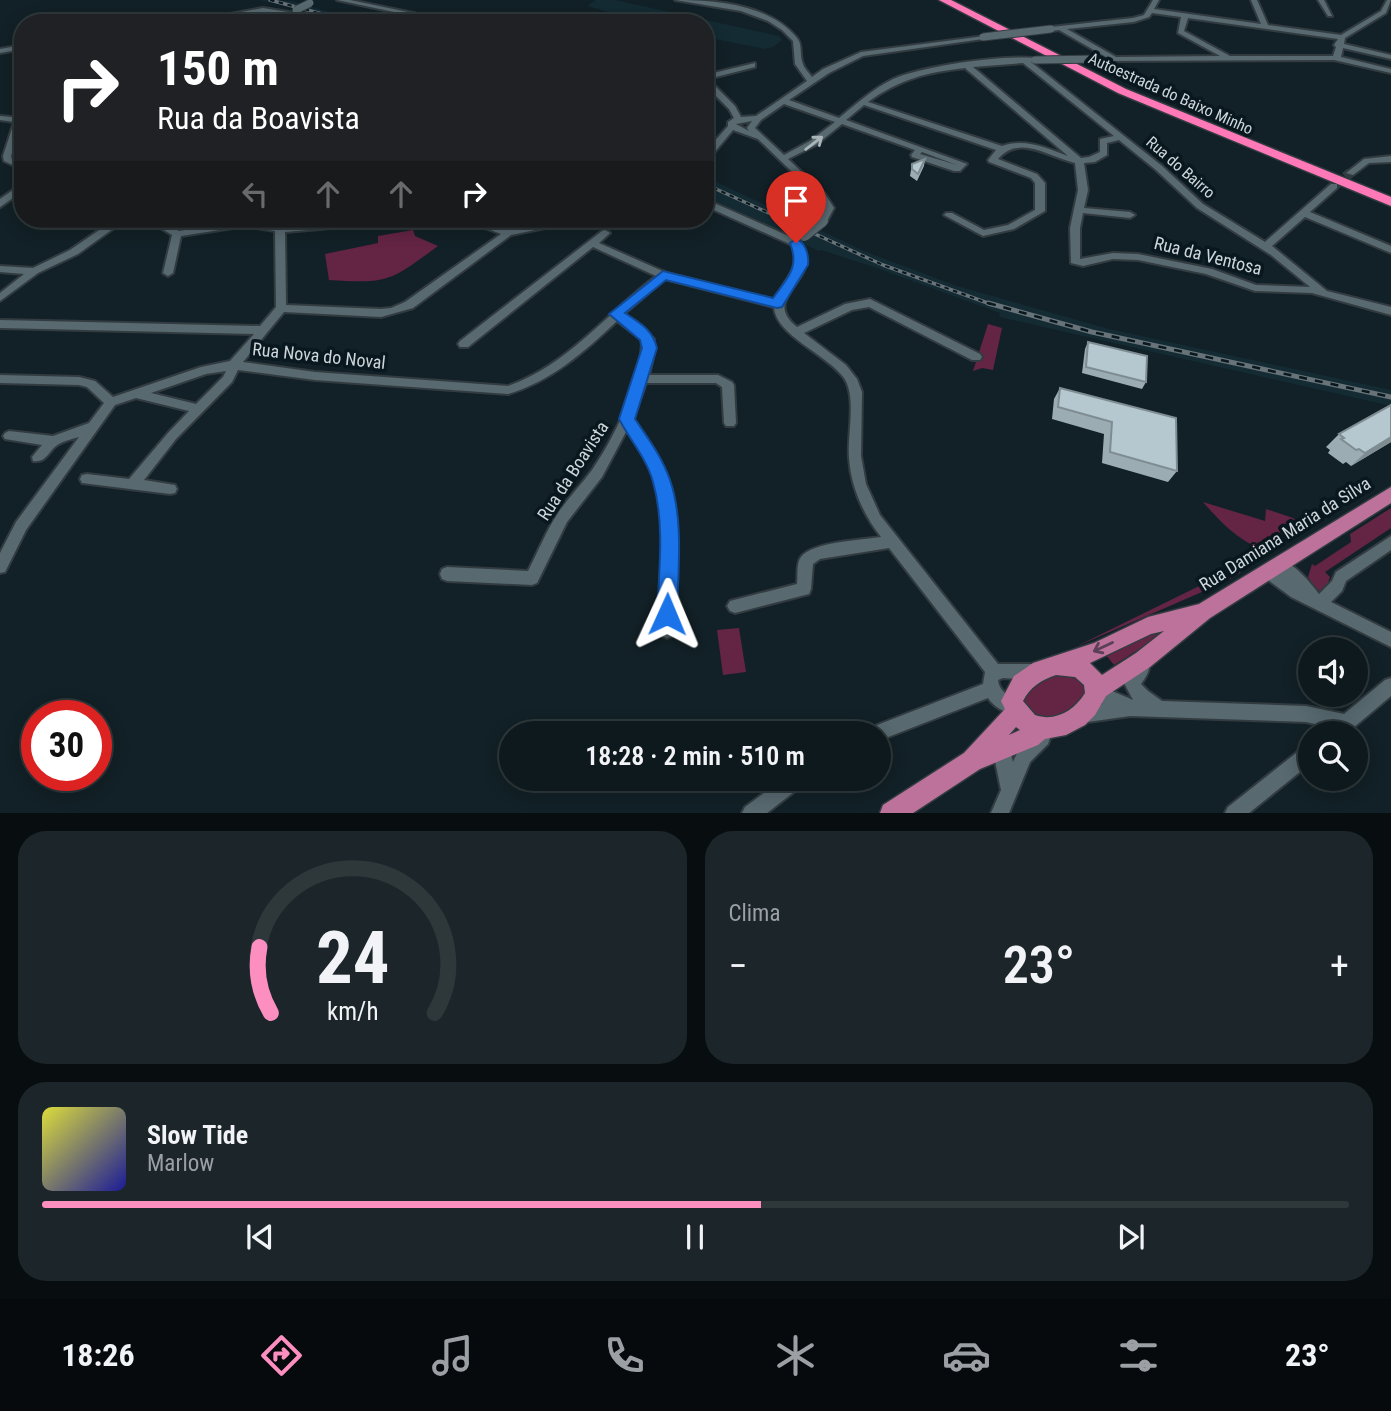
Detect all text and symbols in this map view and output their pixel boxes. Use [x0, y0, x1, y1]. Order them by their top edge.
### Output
text: 150 m [157, 40, 279, 97]
icon: right [42, 42, 133, 133]
street label: Autoestrada do Baixo Minho [1086, 49, 1256, 138]
text: Rua da Boavista [157, 99, 360, 137]
street label: Rua do Bairro [1142, 132, 1219, 202]
one-way arrow [804, 135, 822, 150]
pin [766, 171, 826, 243]
icon: left [236, 175, 274, 213]
icon: ahead [309, 175, 347, 213]
icon: ahead [382, 175, 420, 213]
icon: right [455, 175, 493, 213]
icon: arrive [777, 182, 815, 220]
street label: Rua da Ventosa [1152, 232, 1264, 279]
street label: Rua Nova do Noval [251, 338, 387, 373]
street label: Rua da Boavista [533, 417, 612, 524]
street label: Rua Damiana Maria da Silva [1195, 472, 1374, 595]
position arrow [630, 577, 704, 651]
map controls [1298, 637, 1368, 791]
button: sound [1298, 637, 1368, 707]
one-way arrow [1093, 641, 1114, 655]
speed limit sign: 30 [21, 700, 112, 791]
button: search [1298, 721, 1368, 791]
text: 18:28 · 2 min · 510 m [585, 741, 805, 771]
text: Clima [729, 900, 780, 927]
text: 24 [315, 916, 389, 1002]
text: 23° [1003, 935, 1075, 996]
text: − [729, 944, 748, 988]
text: + [1330, 944, 1349, 988]
text: km/h [327, 997, 378, 1026]
text: Slow Tide [147, 1120, 248, 1150]
text: Marlow [147, 1150, 214, 1177]
icon: previous [241, 1218, 279, 1256]
icon: pause [676, 1218, 714, 1256]
icon: next [1112, 1218, 1150, 1256]
icon: directions [257, 1331, 306, 1380]
icon: music [428, 1331, 477, 1380]
icon: phone [600, 1331, 649, 1380]
icon: climate [771, 1331, 820, 1380]
icon: car [942, 1331, 991, 1380]
icon: filters [1114, 1331, 1163, 1380]
text: 18:26 [61, 1336, 135, 1374]
text: 23° [1285, 1336, 1330, 1374]

